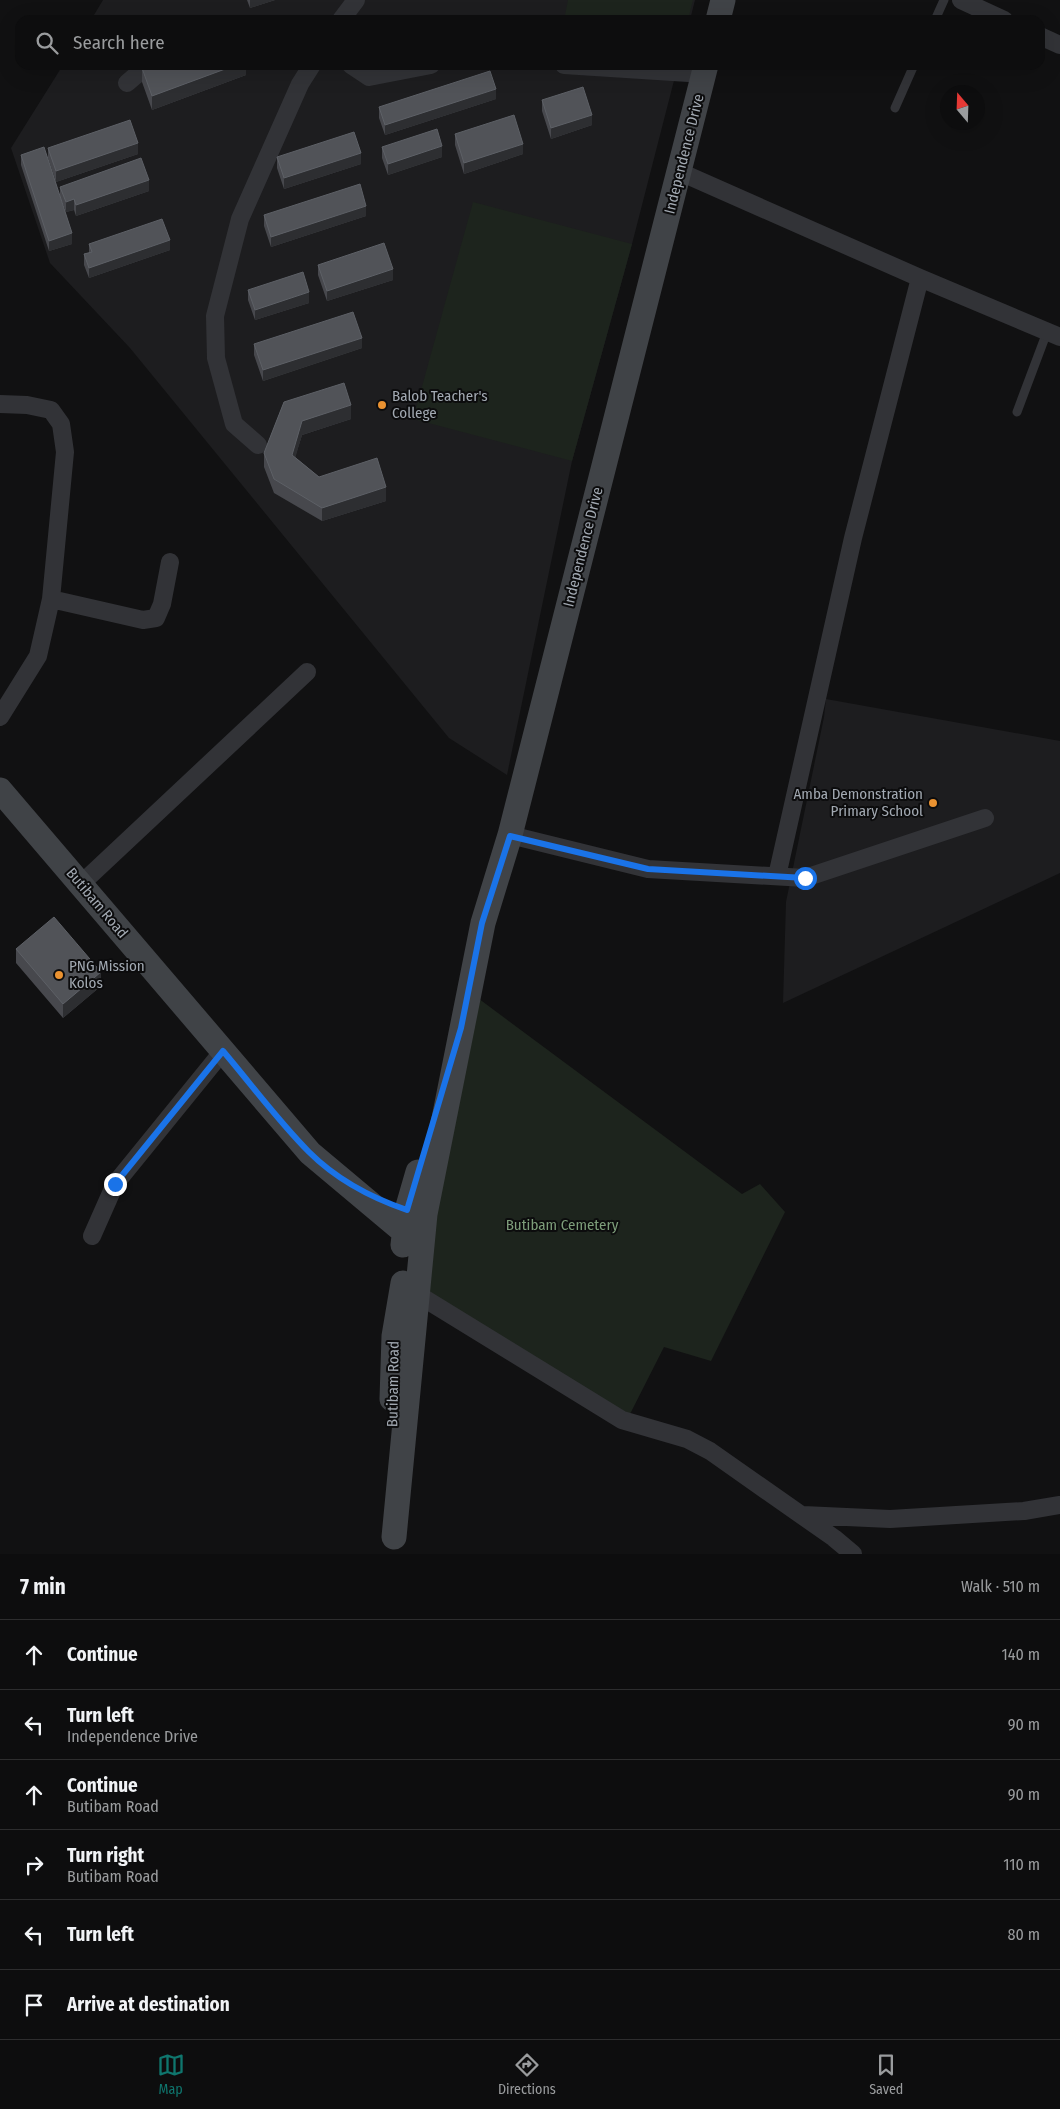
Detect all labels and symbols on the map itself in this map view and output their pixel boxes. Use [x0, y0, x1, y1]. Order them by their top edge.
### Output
north arrow [940, 85, 985, 130]
street label: Independence Drive [660, 92, 708, 216]
place label: Balob Teacher's College [392, 387, 488, 422]
marker: Balob Teacher's College [376, 399, 388, 411]
street label: Independence Drive [559, 485, 607, 609]
place label: Amba Demonstration Primary School [793, 785, 923, 820]
marker: Amba Demonstration Primary School [927, 797, 939, 809]
street label: Butibam Road [62, 864, 132, 942]
route start [794, 867, 817, 890]
place label: PNG Mission Kolos [69, 957, 145, 992]
marker: PNG Mission Kolos [53, 969, 65, 981]
route end [104, 1173, 127, 1196]
park label: Butibam Cemetery [506, 1216, 619, 1234]
street label: Butibam Road [383, 1341, 403, 1427]

